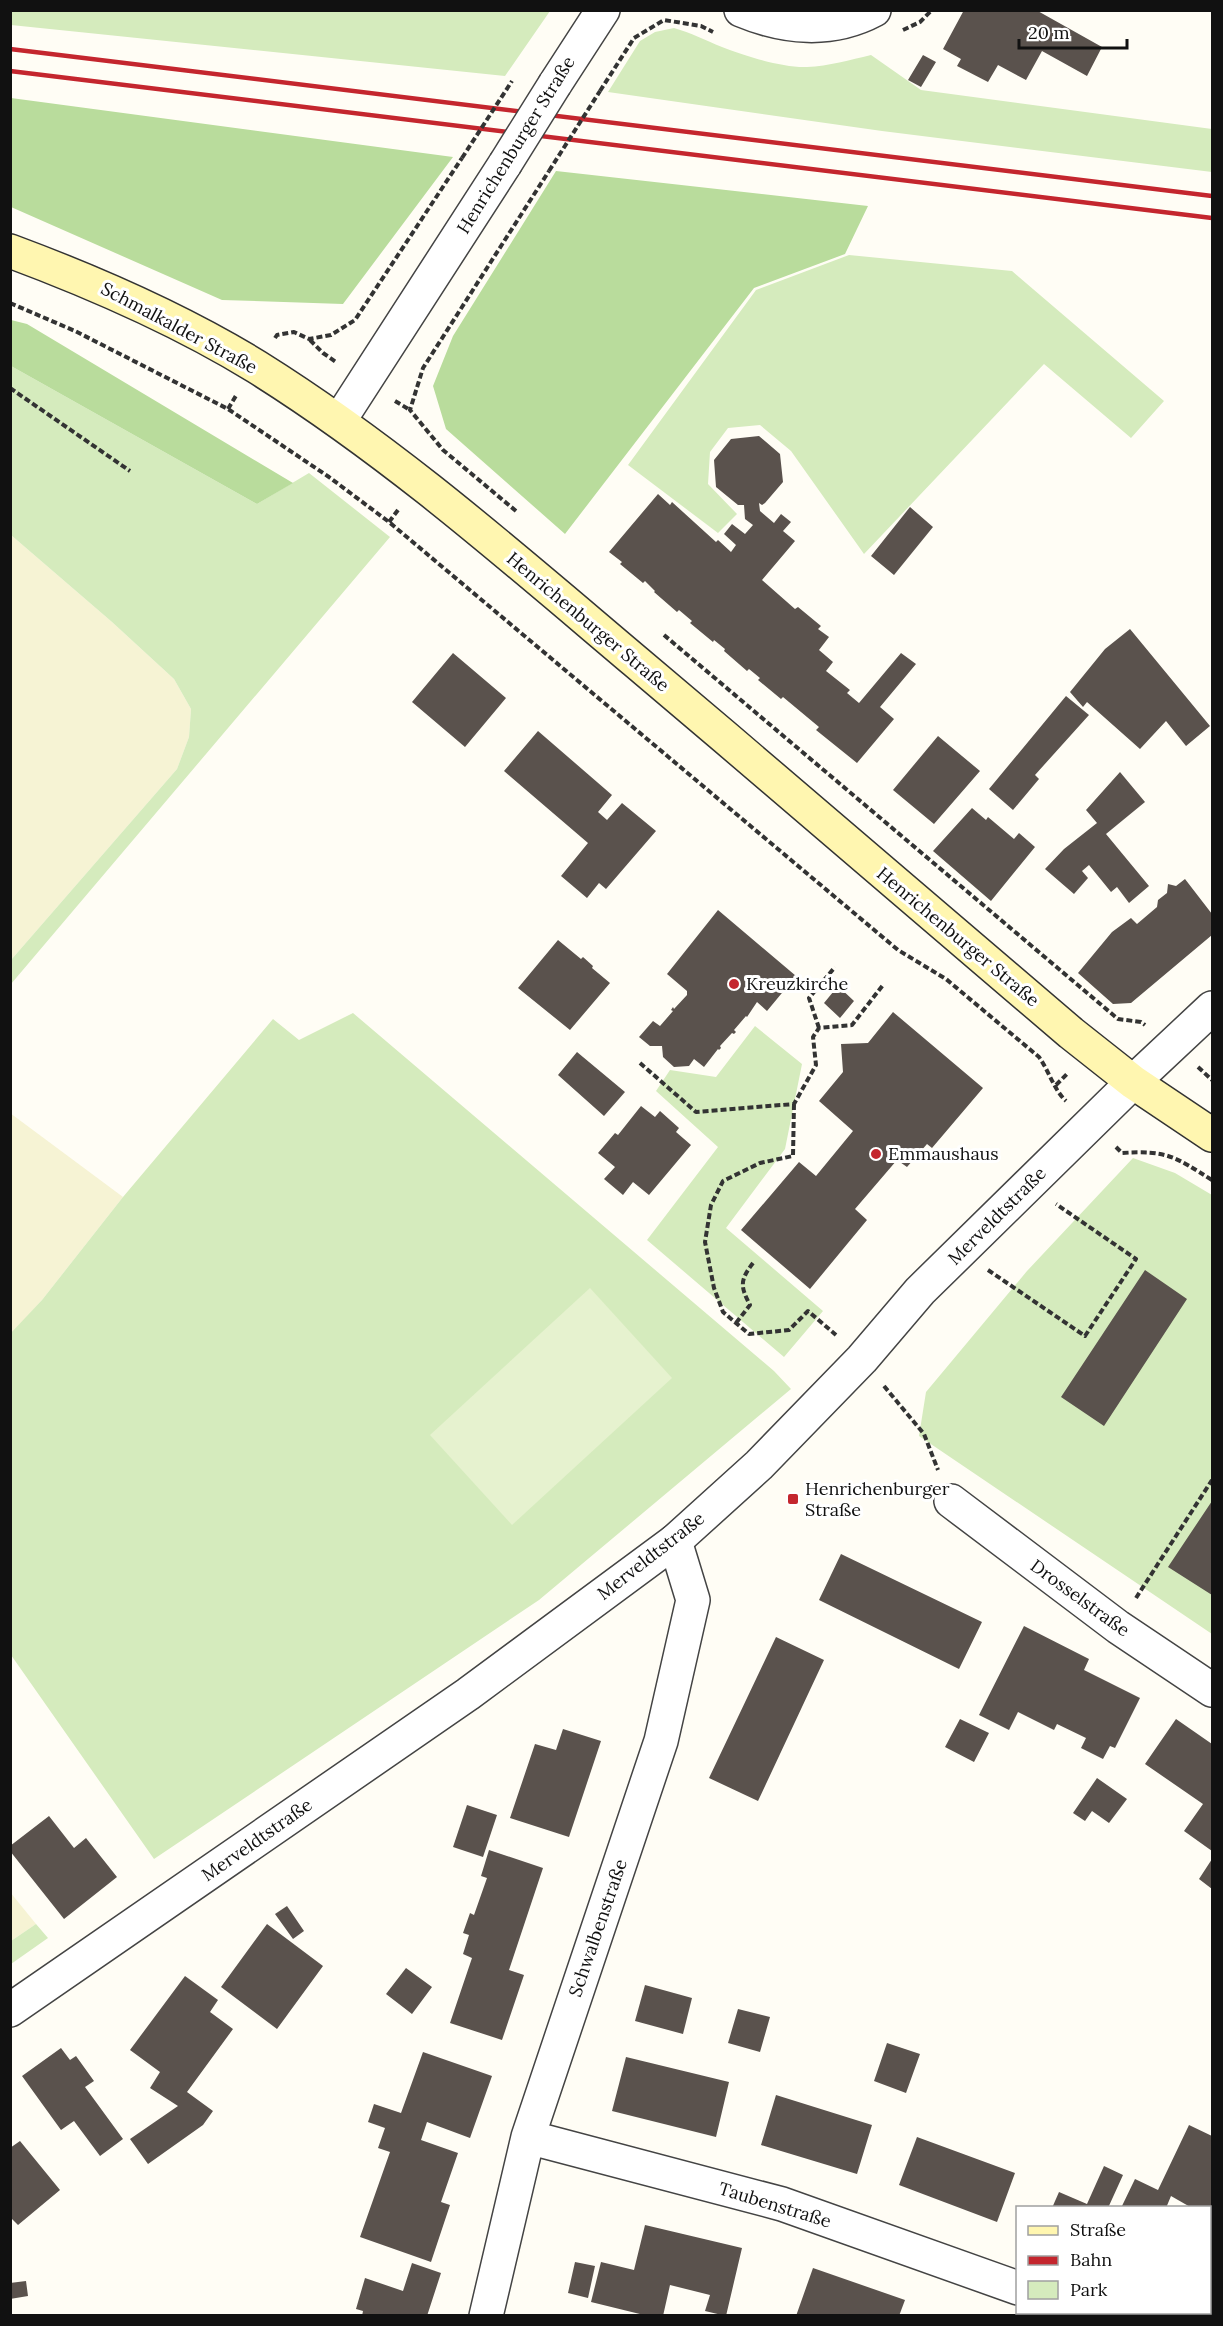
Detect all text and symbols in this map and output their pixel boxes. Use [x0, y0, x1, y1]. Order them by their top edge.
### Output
scale bar [1019, 12, 1127, 50]
text: 20 m [1028, 21, 1070, 44]
street label: Henrichenburger Straße [451, 51, 580, 238]
street label: Schmalkalder Straße [97, 277, 262, 379]
street label: Henrichenburger Straße [502, 547, 675, 697]
street label: Henrichenburger Straße [872, 862, 1045, 1012]
place label: Kreuzkirche [746, 972, 848, 995]
marker: Kreuzkirche [727, 977, 741, 991]
place label: Emmaushaus [888, 1142, 999, 1165]
marker: Emmaushaus [869, 1147, 883, 1161]
street label: Merveldtstraße [943, 1162, 1051, 1270]
place label: Henrichenburger Straße [805, 1477, 950, 1521]
marker: Henrichenburger Straße [786, 1492, 800, 1506]
street label: Merveldtstraße [593, 1506, 709, 1605]
street label: Drosselstraße [1026, 1554, 1135, 1641]
street label: Merveldtstraße [197, 1793, 317, 1886]
street label: Schwalbenstraße [563, 1856, 632, 2000]
street label: Taubenstraße [716, 2177, 834, 2233]
legend [1016, 2206, 1211, 2314]
text: Straße [1070, 2218, 1126, 2241]
text: Bahn [1070, 2248, 1112, 2271]
text: Park [1070, 2278, 1108, 2301]

